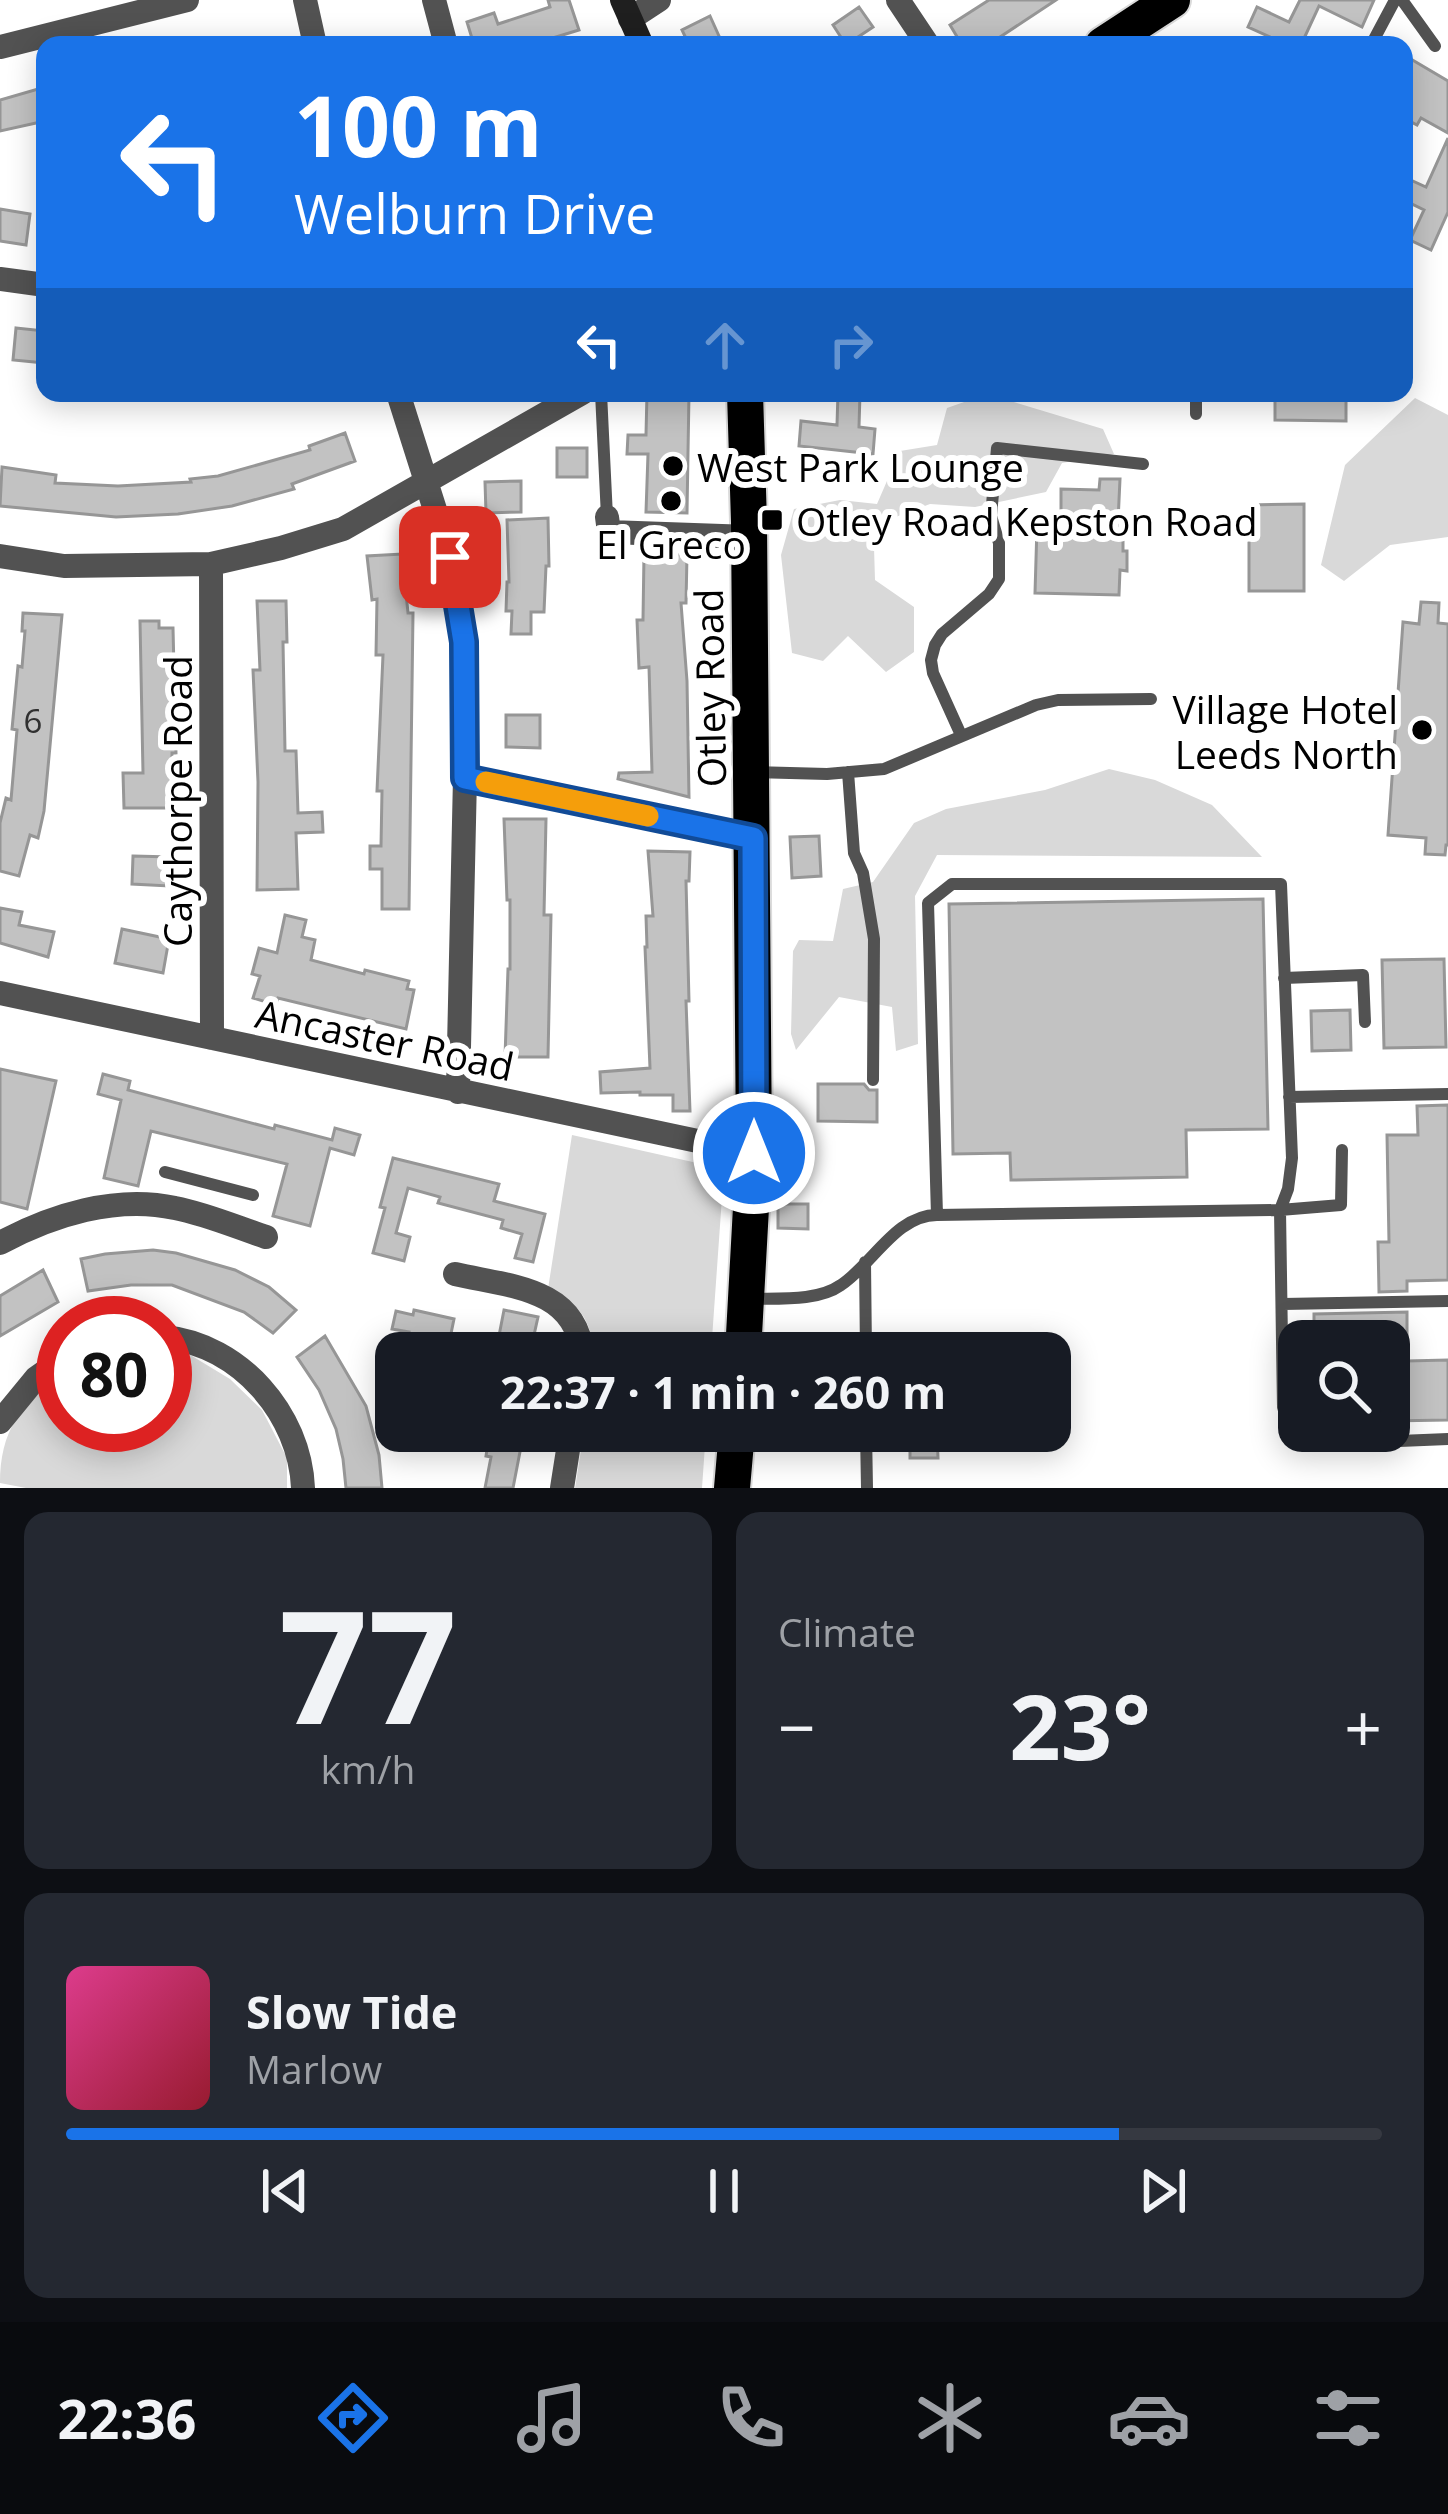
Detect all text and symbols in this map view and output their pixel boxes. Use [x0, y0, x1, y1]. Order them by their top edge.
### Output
text: 100 m [294, 67, 542, 182]
icon: left [96, 84, 252, 240]
text: Welburn Drive [294, 176, 655, 250]
icon: left [566, 312, 632, 378]
icon: ahead [692, 312, 758, 378]
icon: right [818, 312, 884, 378]
place label: West Park Lounge [697, 440, 1024, 493]
marker: West Park Lounge [660, 453, 686, 479]
marker: El Greco [658, 488, 684, 514]
place label: Otley Road Kepston Road [796, 494, 1258, 547]
pin [399, 506, 501, 608]
marker: Otley Road Kepston Road [759, 507, 785, 533]
place label: El Greco [596, 517, 746, 570]
icon: arrive [417, 524, 483, 590]
street label: Otley Road [681, 588, 737, 788]
street label: Caythorpe Road [150, 655, 203, 947]
place label: Village Hotel Leeds North [1172, 682, 1398, 780]
house number: 6 [24, 698, 42, 743]
marker: Village Hotel Leeds North [1409, 717, 1435, 743]
street label: Ancaster Road [251, 986, 519, 1092]
position arrow [691, 1090, 817, 1216]
speed limit sign: 80 [36, 1296, 192, 1452]
map controls [1278, 1320, 1410, 1452]
button: search [1278, 1320, 1410, 1452]
text: 22:37 · 1 min · 260 m [500, 1361, 946, 1422]
text: 77 [279, 1557, 457, 1770]
text: Climate [778, 1605, 916, 1658]
text: 23° [1009, 1664, 1151, 1786]
text: − [778, 1681, 816, 1771]
text: + [1344, 1681, 1382, 1771]
text: km/h [321, 1742, 415, 1795]
text: Slow Tide [246, 1981, 457, 2042]
text: Marlow [246, 2042, 382, 2095]
icon: previous [252, 2158, 318, 2224]
icon: pause [691, 2158, 757, 2224]
icon: next [1130, 2158, 1196, 2224]
icon: directions [311, 2376, 395, 2460]
icon: music [510, 2376, 594, 2460]
icon: phone [709, 2376, 793, 2460]
icon: climate [908, 2376, 992, 2460]
icon: car [1107, 2376, 1191, 2460]
icon: filters [1306, 2376, 1390, 2460]
text: 22:36 [58, 2381, 196, 2455]

